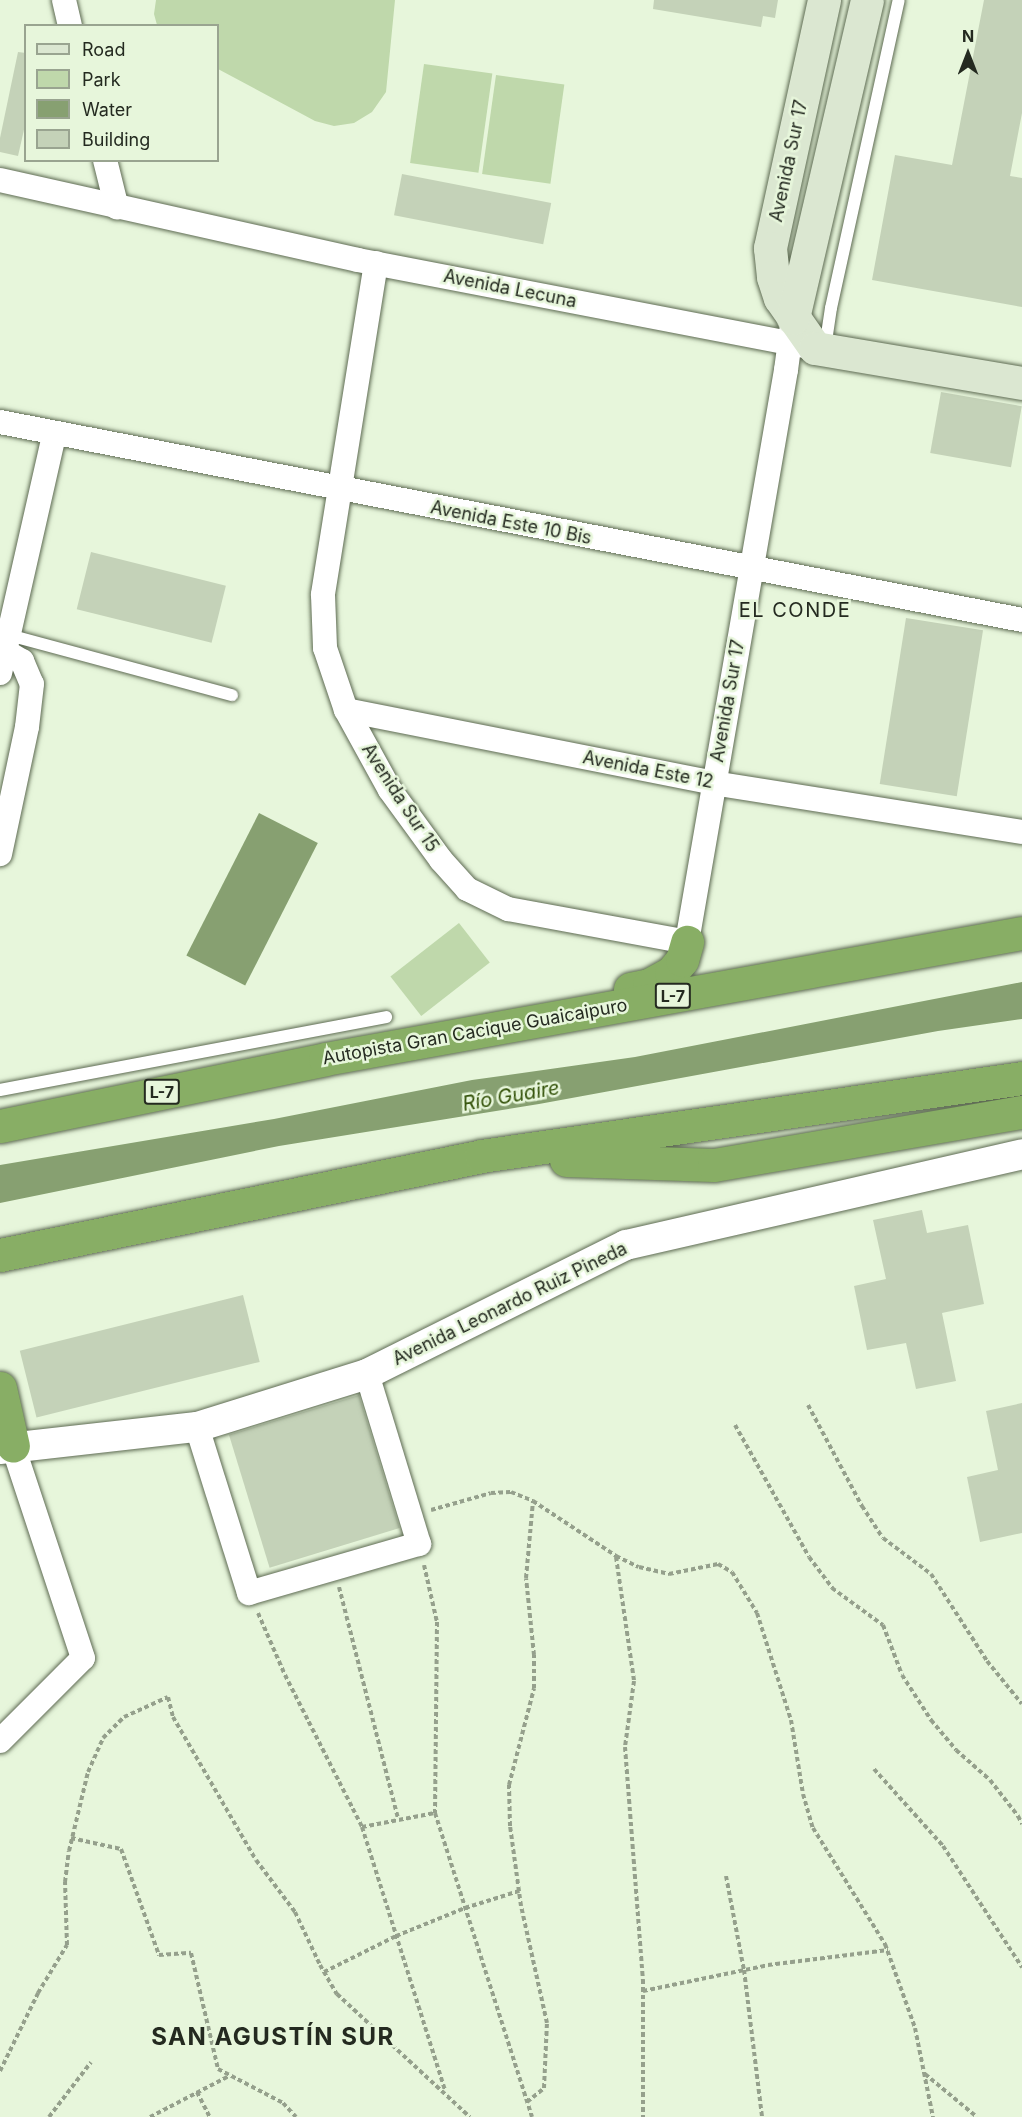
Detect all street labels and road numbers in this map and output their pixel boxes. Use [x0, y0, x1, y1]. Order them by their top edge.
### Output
street label: Avenida Sur 17 [766, 98, 812, 224]
street label: Avenida Lecuna [442, 266, 578, 312]
street label: Avenida Este 10 Bis [429, 497, 593, 549]
street label: Avenida Sur 17 [707, 638, 749, 764]
street label: Avenida Sur 15 [357, 740, 443, 856]
street label: Avenida Este 12 [581, 747, 715, 793]
road number: L-7 [654, 983, 692, 1009]
street label: Autopista Gran Cacique Guaicaipuro [321, 995, 629, 1069]
road number: L-7 [142, 1079, 182, 1105]
street label: Avenida Leonardo Ruiz Pineda [389, 1238, 631, 1370]

